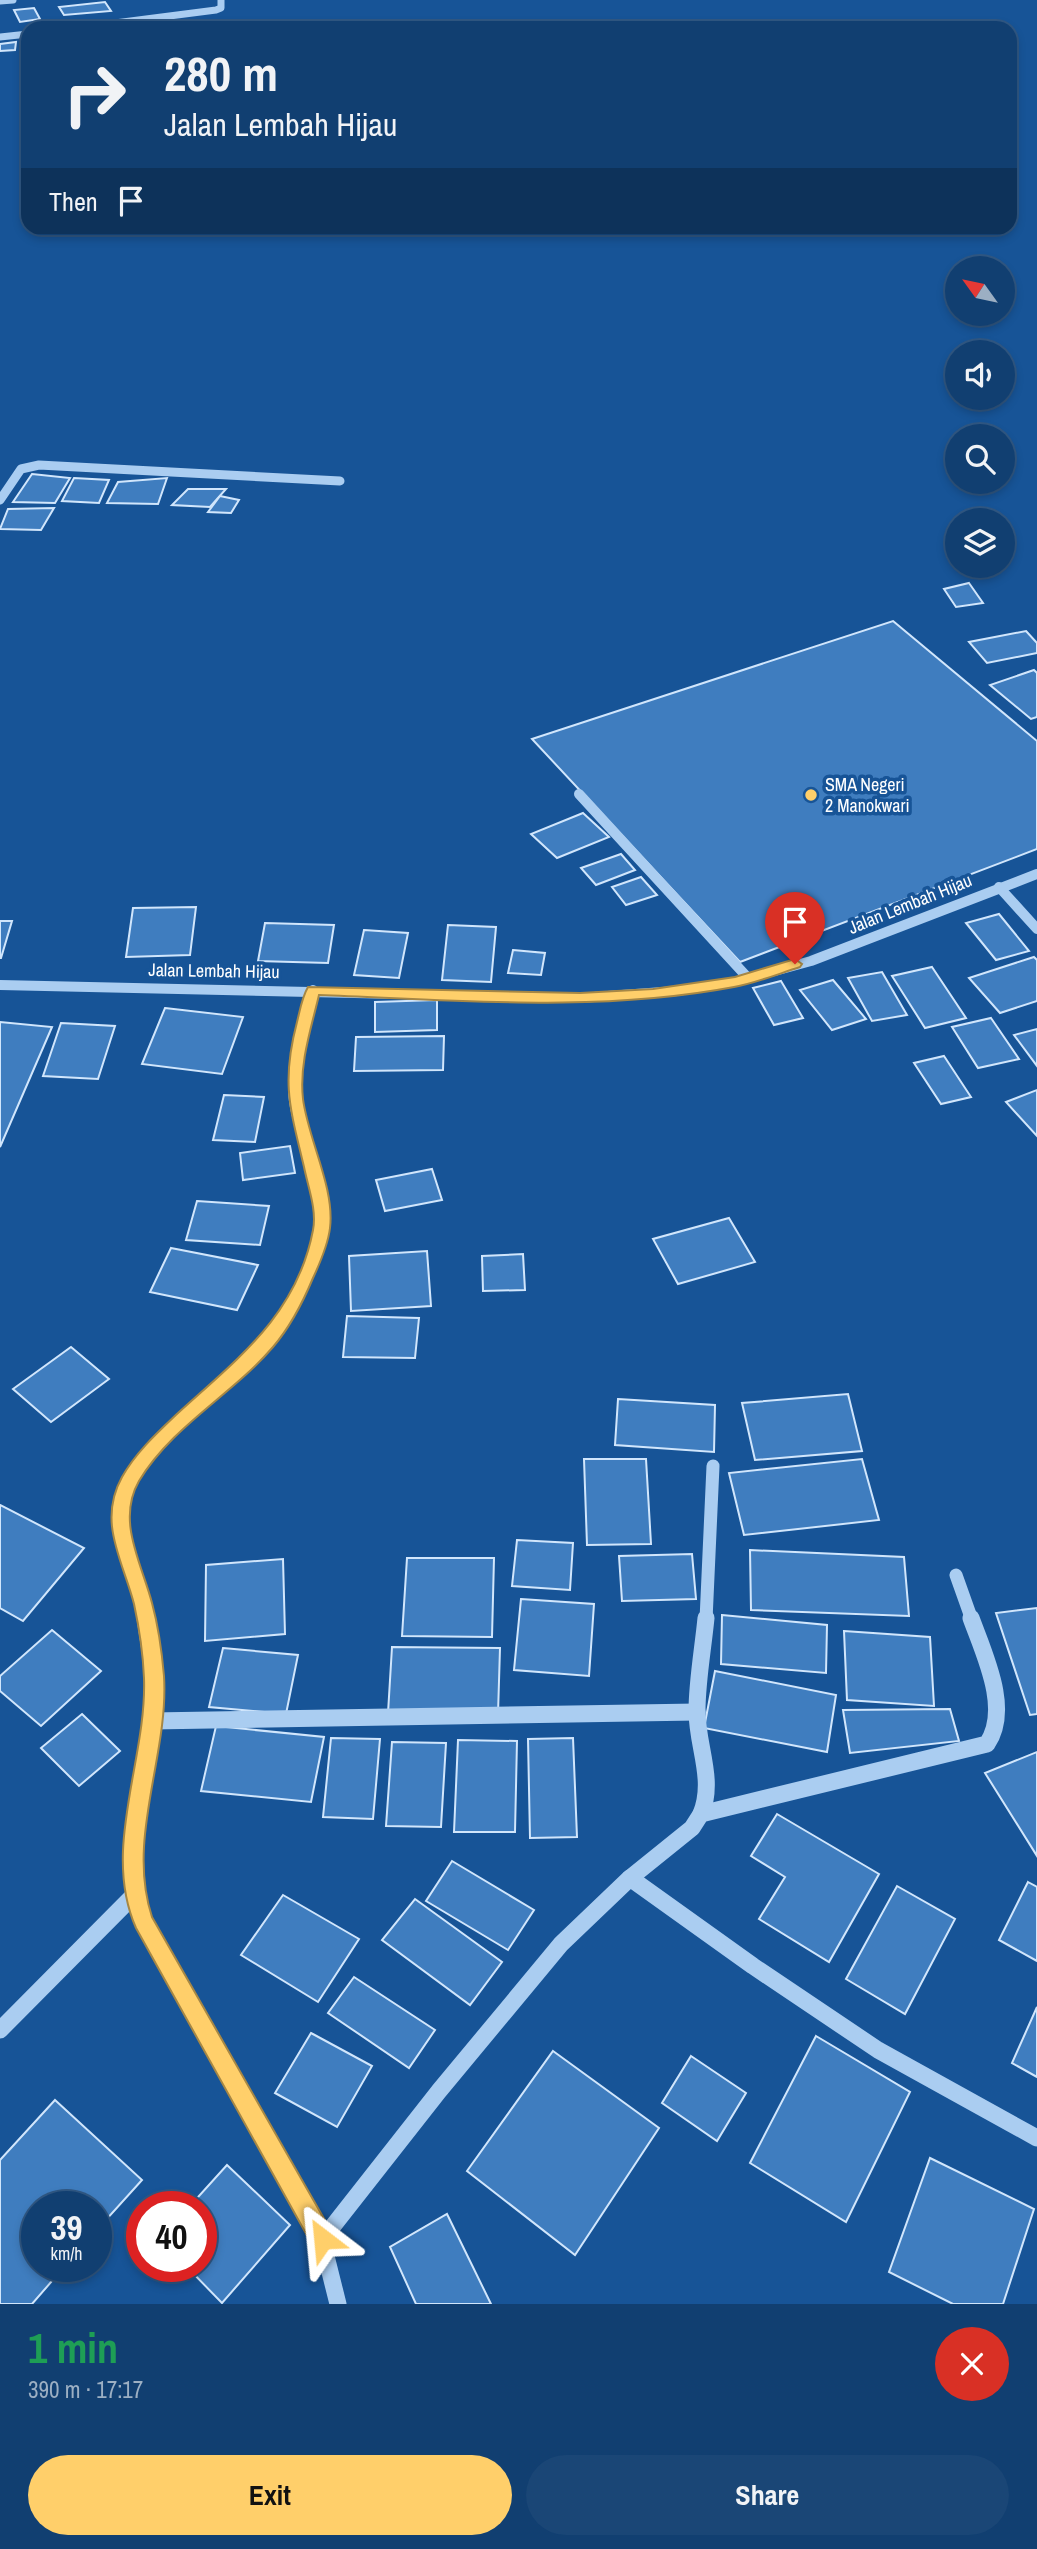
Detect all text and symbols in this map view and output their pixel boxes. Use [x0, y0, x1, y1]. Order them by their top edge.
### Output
text: 280 m [164, 40, 278, 106]
icon: right [49, 49, 140, 140]
text: Jalan Lembah Hijau [164, 103, 397, 146]
icon: arrive [112, 182, 150, 220]
text: Then [49, 184, 98, 219]
north arrow [945, 256, 1015, 326]
map controls [945, 256, 1015, 578]
button: sound [945, 340, 1015, 410]
button: search [945, 424, 1015, 494]
button: layers [945, 508, 1015, 578]
place label: SMA Negeri 2 Manokwari [825, 772, 910, 818]
marker: SMA Negeri 2 Manokwari [803, 787, 819, 803]
street label: Jalan Lembah Hijau [844, 867, 975, 940]
pin [765, 892, 825, 964]
icon: arrive [776, 903, 814, 941]
street label: Jalan Lembah Hijau [148, 957, 280, 984]
speed limit sign: 40 [126, 2191, 217, 2282]
position arrow [286, 2202, 360, 2276]
text: 39 [51, 2204, 82, 2251]
text: km/h [51, 2241, 83, 2266]
text: 1 min [28, 2320, 118, 2376]
button: close [935, 2327, 1009, 2401]
text: 390 m · 17:17 [28, 2374, 143, 2405]
button: Exit [28, 2455, 512, 2535]
button: Share [526, 2455, 1009, 2535]

